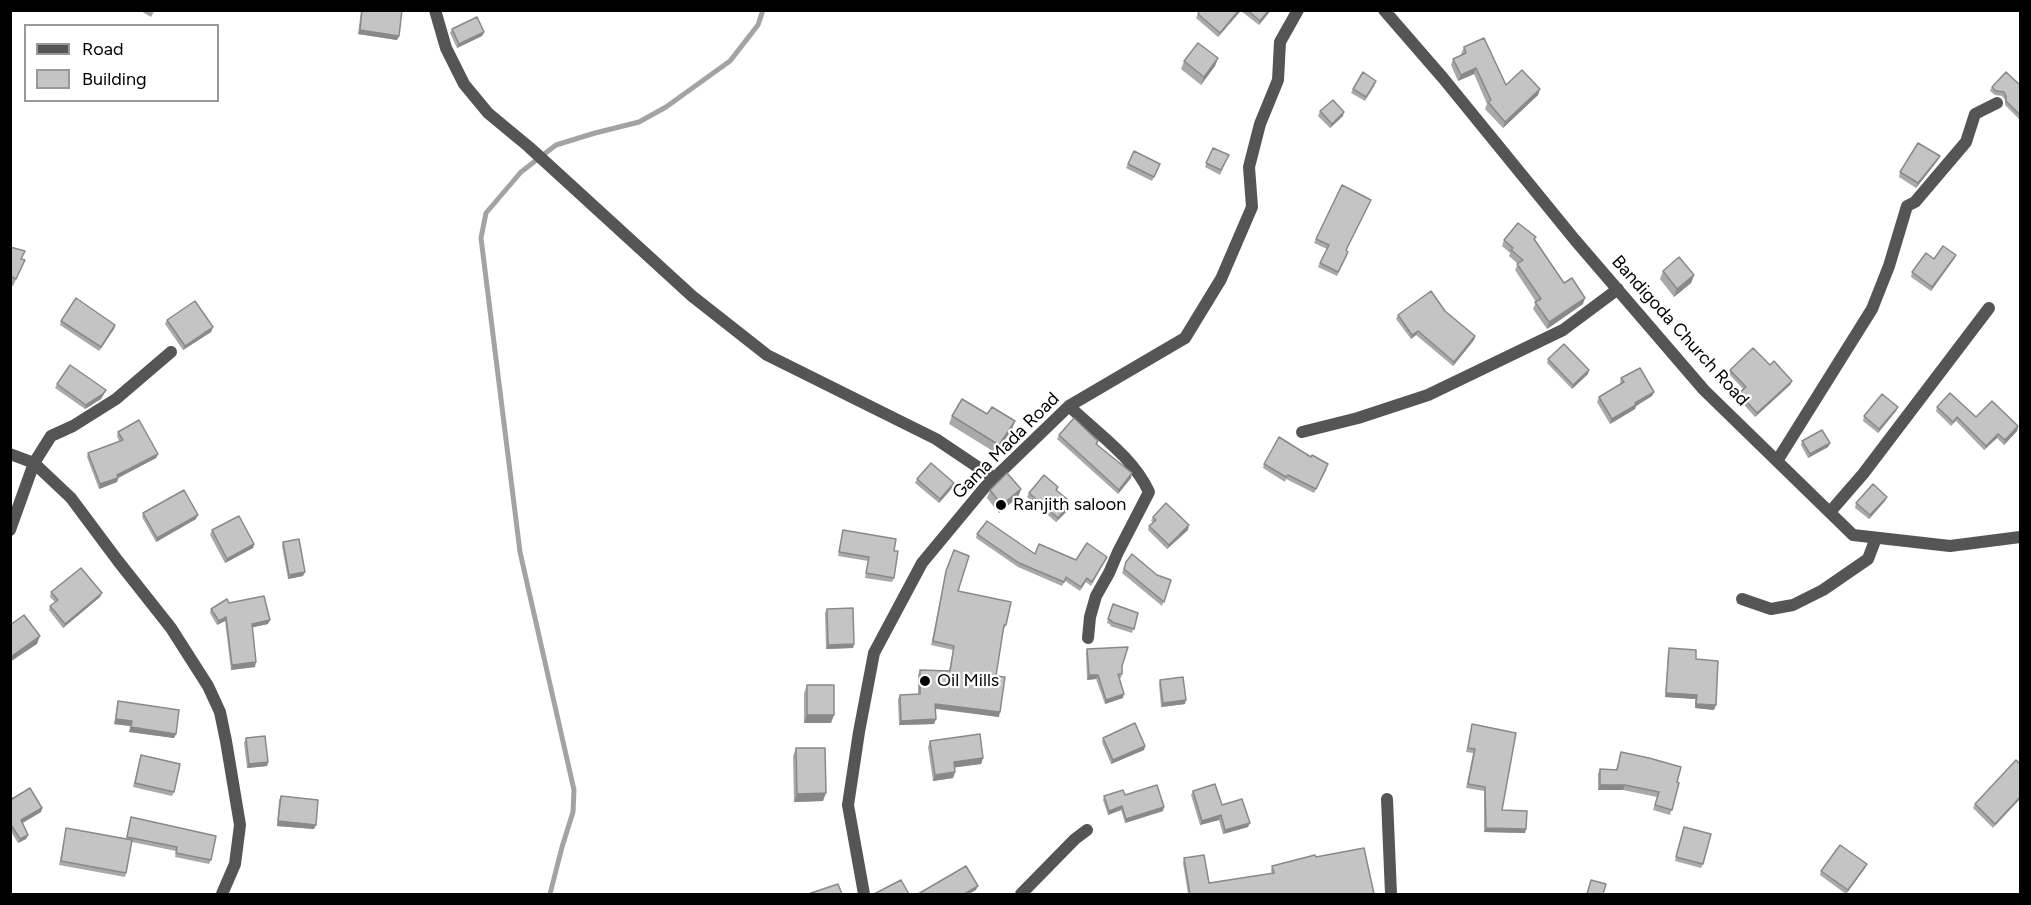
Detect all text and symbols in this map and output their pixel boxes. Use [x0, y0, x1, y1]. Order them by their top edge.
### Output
legend [24, 24, 219, 102]
text: Road [82, 38, 123, 60]
text: Building [82, 68, 147, 90]
street label: Bandigoda Church Road [1607, 251, 1753, 411]
street label: Gama Mada Road [948, 388, 1064, 504]
place label: Ranjith saloon [1013, 494, 1126, 516]
marker: Ranjith saloon [994, 498, 1008, 512]
place label: Oil Mills [937, 670, 999, 692]
marker: Oil Mills [918, 674, 932, 688]

